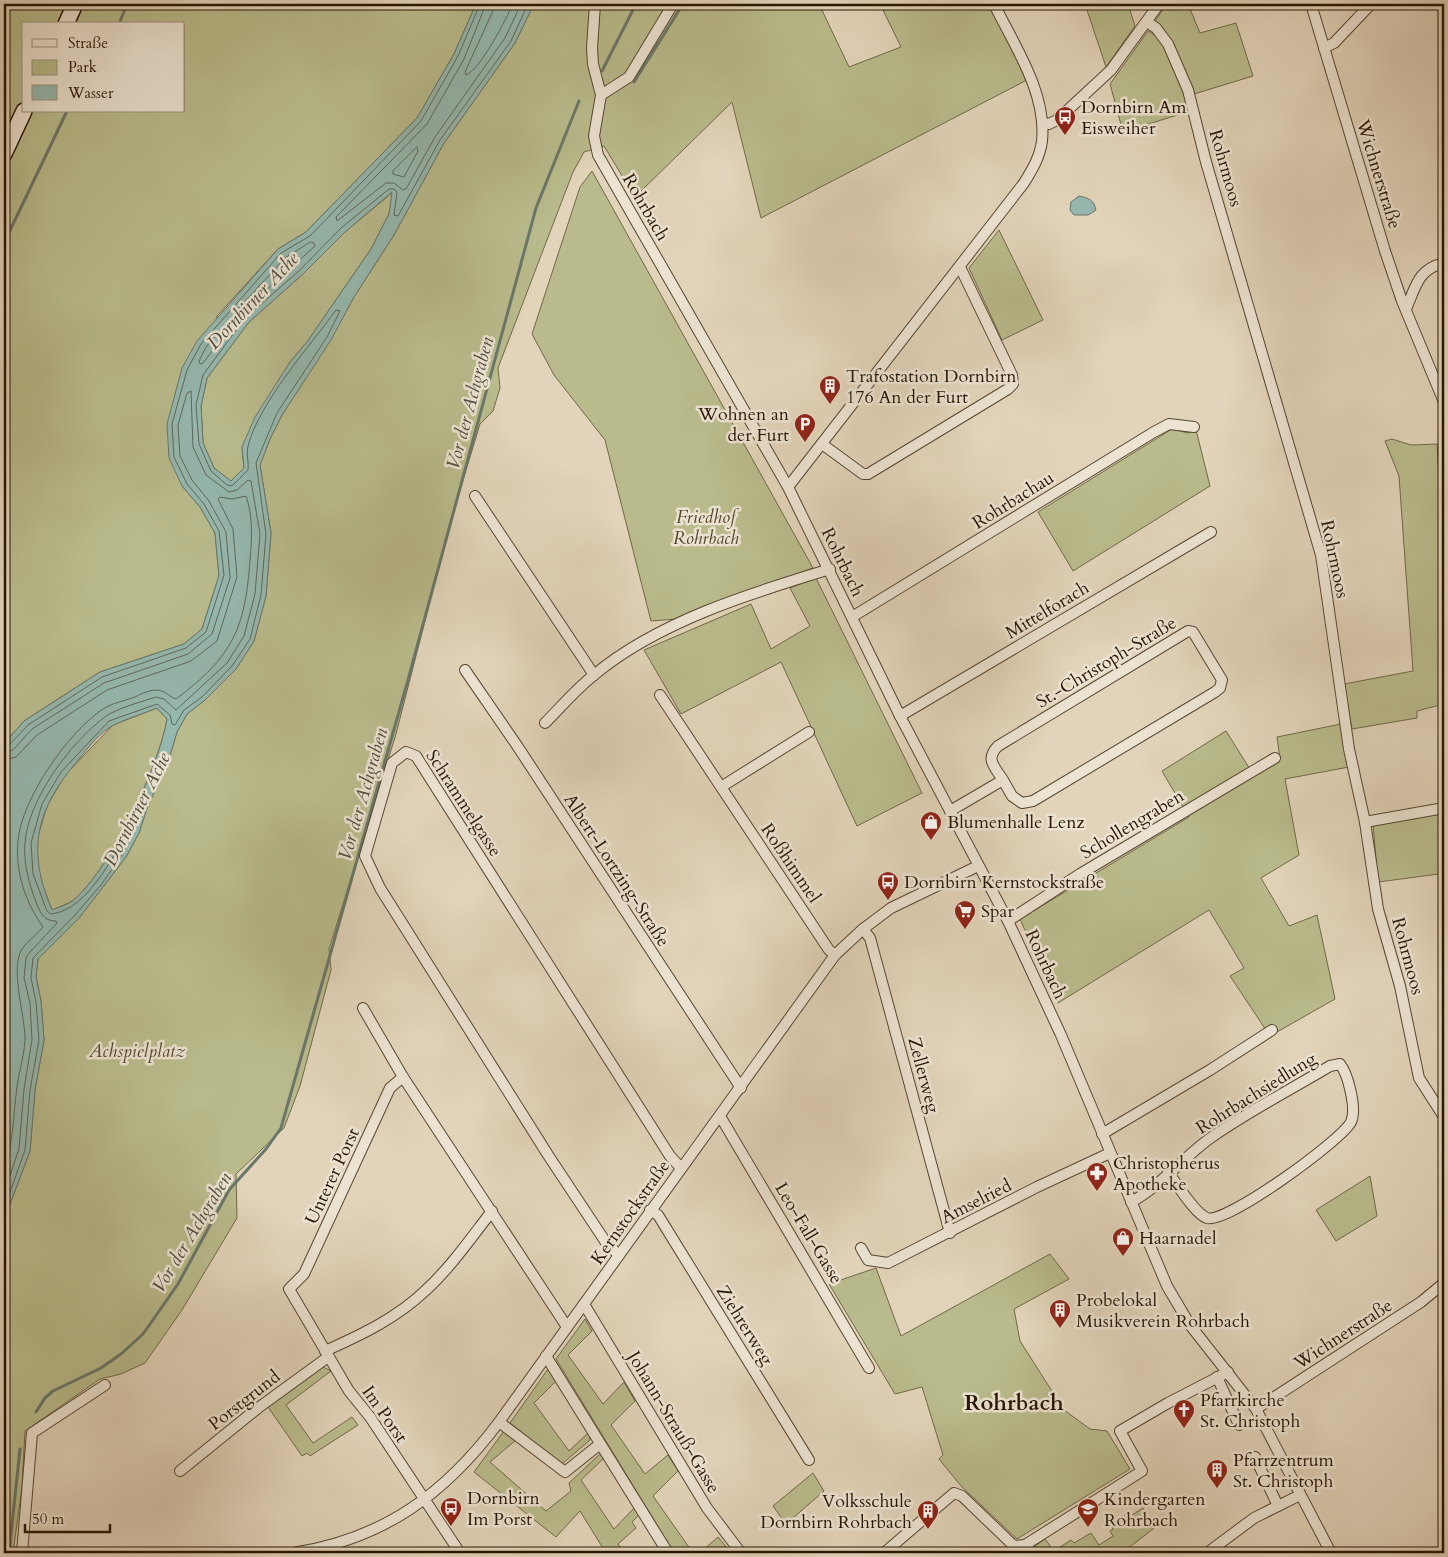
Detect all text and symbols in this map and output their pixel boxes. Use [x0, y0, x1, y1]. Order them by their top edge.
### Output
legend [22, 22, 185, 112]
text: Straße [68, 33, 108, 53]
text: Park [68, 57, 97, 77]
text: Wasser [67, 83, 114, 103]
place label: Dornbirn Am Eisweiher [1081, 95, 1187, 141]
bus stop icon: Dornbirn Am Eisweiher [1053, 105, 1077, 136]
street label: Wichnerstraße [1350, 116, 1407, 232]
street label: Rohrmoos [1203, 127, 1248, 210]
street label: Rohrbach [616, 169, 675, 246]
water label: Dornbirner Ache [201, 246, 305, 355]
water label: Vor der Achgraben [440, 333, 500, 472]
place label: Trafostation Dornbirn 176 An der Furt [846, 364, 1017, 410]
building icon: Trafostation Dornbirn 176 An der Furt [818, 374, 842, 405]
place label: Wohnen an der Furt [697, 402, 790, 448]
parking icon: Wohnen an der Furt [793, 412, 817, 443]
street label: Rohrbachau [968, 465, 1059, 535]
park label: Friedhof Rohrbach [673, 505, 739, 551]
street label: Rohrmoos [1314, 518, 1355, 601]
street label: Rohrbach [815, 523, 870, 601]
street label: Mittelforach [1001, 576, 1094, 645]
street label: St.-Christoph-Straße [1031, 611, 1181, 714]
water label: Vor der Achgraben [332, 724, 394, 863]
street label: Schrammelgasse [420, 745, 507, 862]
water label: Dornbirner Ache [97, 748, 177, 871]
street label: Schollengraben [1076, 783, 1189, 865]
street label: Albert-Lortzing-Straße [558, 789, 675, 952]
shop icon: Blumenhalle Lenz [919, 810, 943, 841]
place label: Blumenhalle Lenz [947, 810, 1084, 835]
street label: Roßhimmel [755, 819, 827, 908]
bus stop icon: Dornbirn Kernstockstraße [876, 870, 900, 901]
place label: Dornbirn Kernstockstraße [904, 870, 1104, 895]
supermarket icon: Spar [953, 899, 977, 930]
place label: Spar [981, 899, 1014, 924]
street label: Rohrmoos [1385, 915, 1430, 998]
street label: Rohrbach [1019, 925, 1073, 1003]
street label: Zellerweg [901, 1034, 946, 1117]
park label: Achspielplatz [88, 1039, 185, 1064]
street label: Rohrbachsiedlung [1191, 1046, 1322, 1141]
street label: Unterer Porst [299, 1124, 366, 1228]
place label: Christopherus Apotheke [1113, 1151, 1220, 1197]
street label: Kernstockstraße [585, 1155, 676, 1270]
pharmacy icon: Christopherus Apotheke [1085, 1161, 1109, 1192]
water label: Vor der Achgraben [146, 1167, 238, 1298]
street label: Amselried [937, 1173, 1016, 1230]
street label: Leo-Fall-Gasse [768, 1178, 849, 1289]
shop icon: Haarnadel [1111, 1226, 1135, 1257]
place label: Haarnadel [1139, 1226, 1217, 1251]
street label: Ziehrerweg [710, 1280, 779, 1371]
place label: Probelokal Musikverein Rohrbach [1076, 1288, 1250, 1334]
street label: Wichnerstraße [1288, 1293, 1397, 1376]
building icon: Probelokal Musikverein Rohrbach [1048, 1298, 1072, 1329]
street label: Johann-Strauß-Gasse [620, 1344, 726, 1498]
street label: Porstgrund [203, 1364, 286, 1436]
street label: Im Porst [356, 1381, 414, 1448]
district label: Rohrbach [964, 1388, 1064, 1418]
place label: Pfarrkirche St. Christoph [1200, 1388, 1300, 1434]
church icon: Pfarrkirche St. Christoph [1172, 1398, 1196, 1429]
place label: Pfarrzentrum St. Christoph [1233, 1448, 1335, 1494]
building icon: Pfarrzentrum St. Christoph [1205, 1458, 1229, 1489]
place label: Dornbirn Im Porst [467, 1486, 540, 1532]
place label: Kindergarten Rohrbach [1104, 1487, 1206, 1533]
place label: Volksschule Dornbirn Rohrbach [760, 1489, 912, 1535]
bus stop icon: Dornbirn Im Porst [439, 1496, 463, 1527]
school or university icon: Kindergarten Rohrbach [1076, 1497, 1100, 1528]
building icon: Volksschule Dornbirn Rohrbach [916, 1499, 940, 1530]
scale bar [25, 1502, 110, 1534]
text: 50 m [32, 1509, 64, 1529]

